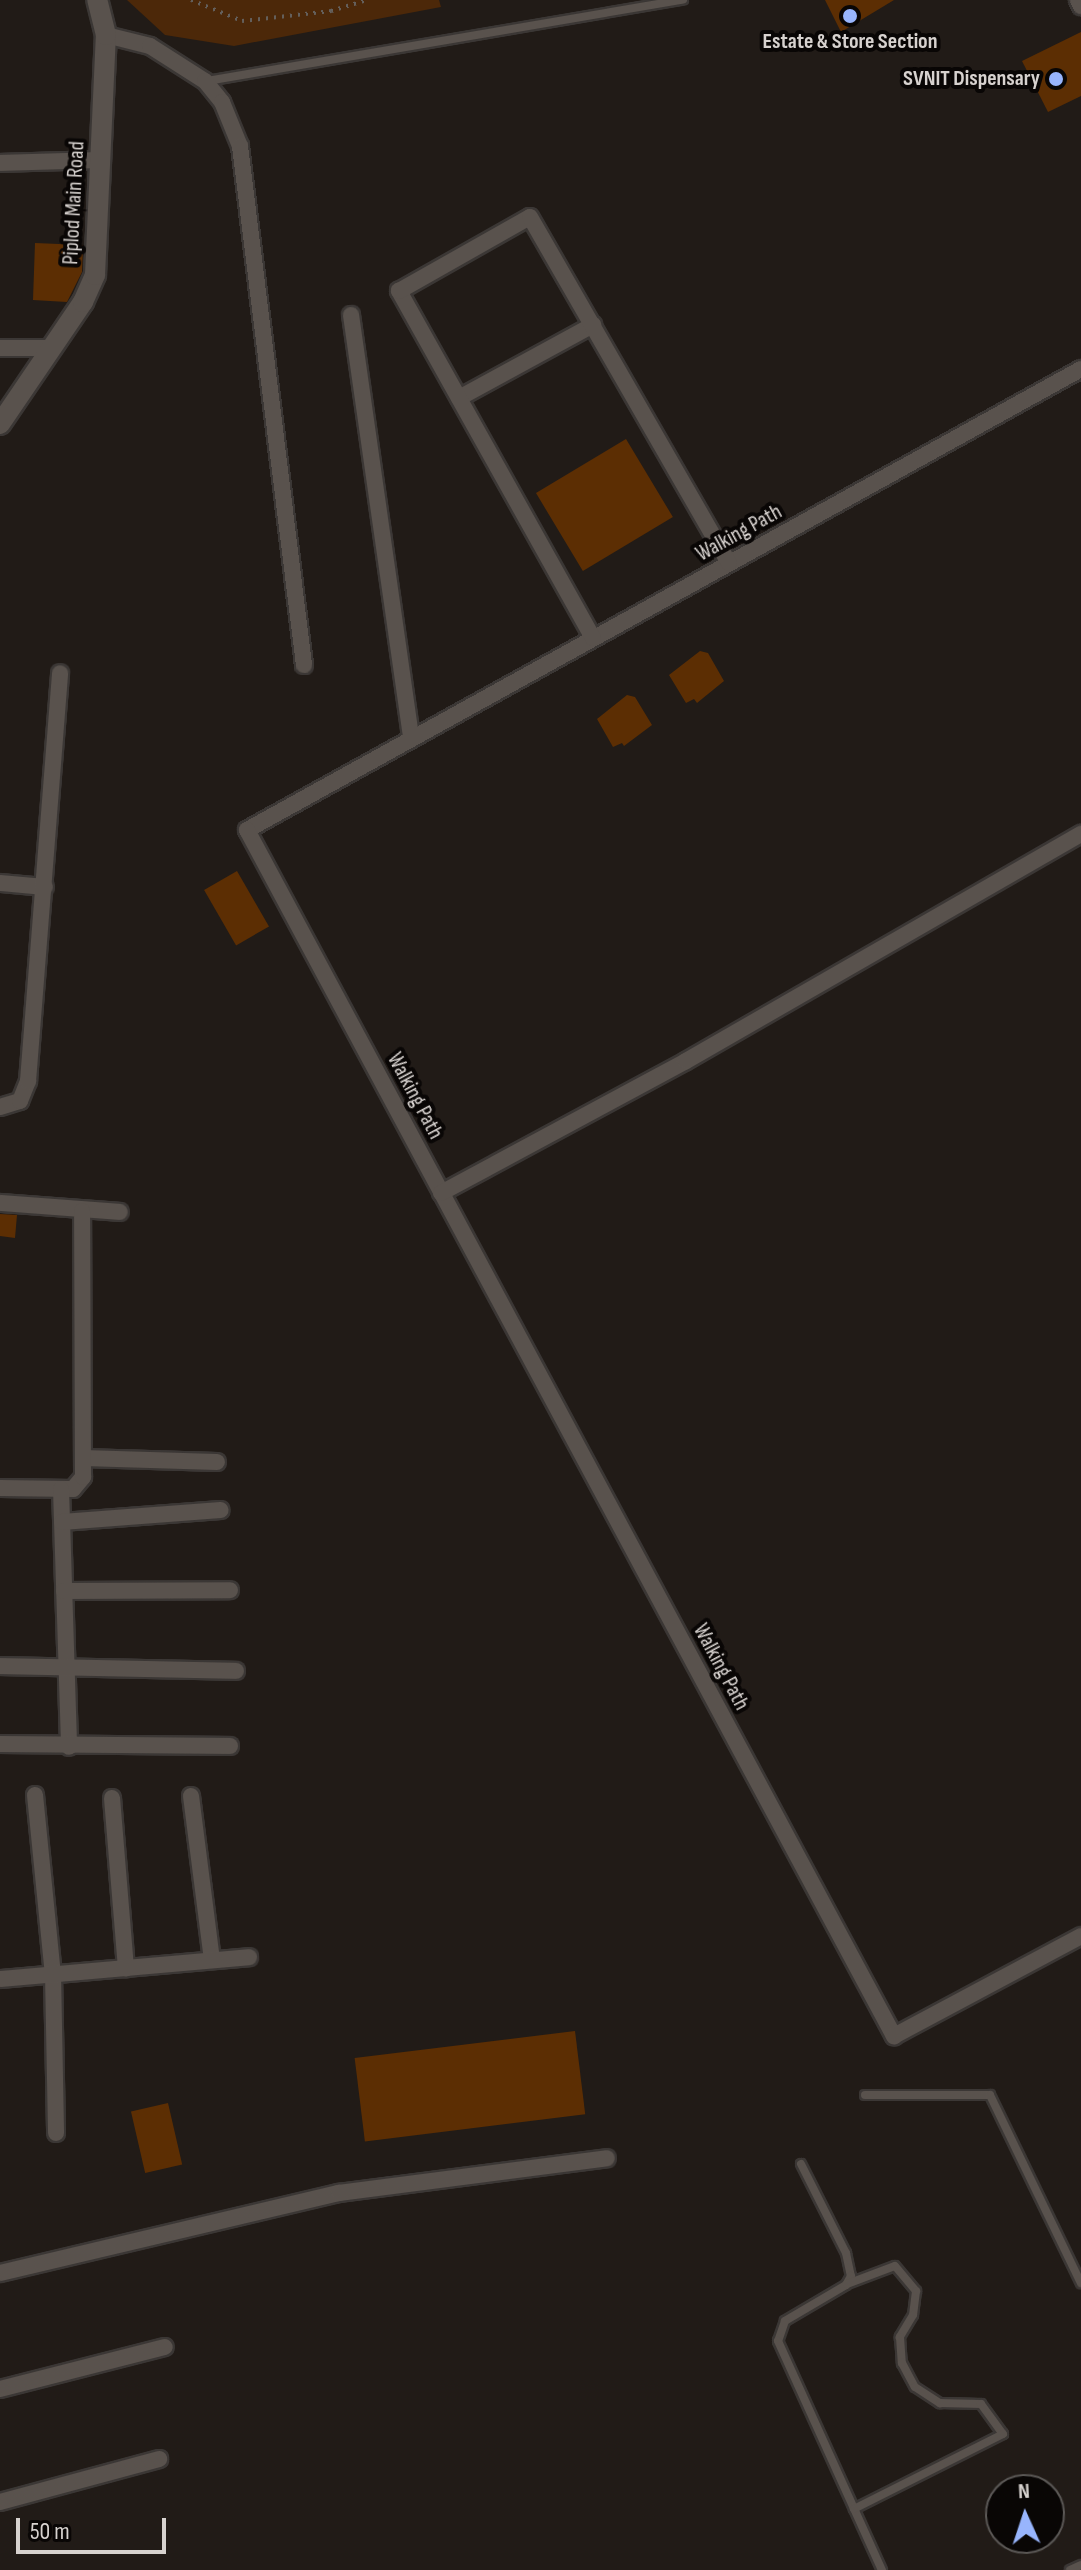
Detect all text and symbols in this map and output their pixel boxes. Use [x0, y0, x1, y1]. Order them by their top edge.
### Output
marker: Estate & Store Section [841, 7, 859, 25]
place label: Estate & Store Section [763, 29, 937, 55]
place label: SVNIT Dispensary [903, 66, 1040, 92]
marker: SVNIT Dispensary [1047, 70, 1065, 88]
street label: Piplod Main Road [58, 141, 90, 265]
street label: Walking Path [691, 499, 787, 567]
street label: Walking Path [381, 1048, 449, 1144]
street label: Walking Path [687, 1619, 755, 1715]
north arrow [985, 2474, 1065, 2554]
text: N [1017, 2478, 1030, 2505]
scale bar [20, 2502, 170, 2552]
text: 50 m [30, 2517, 70, 2546]

